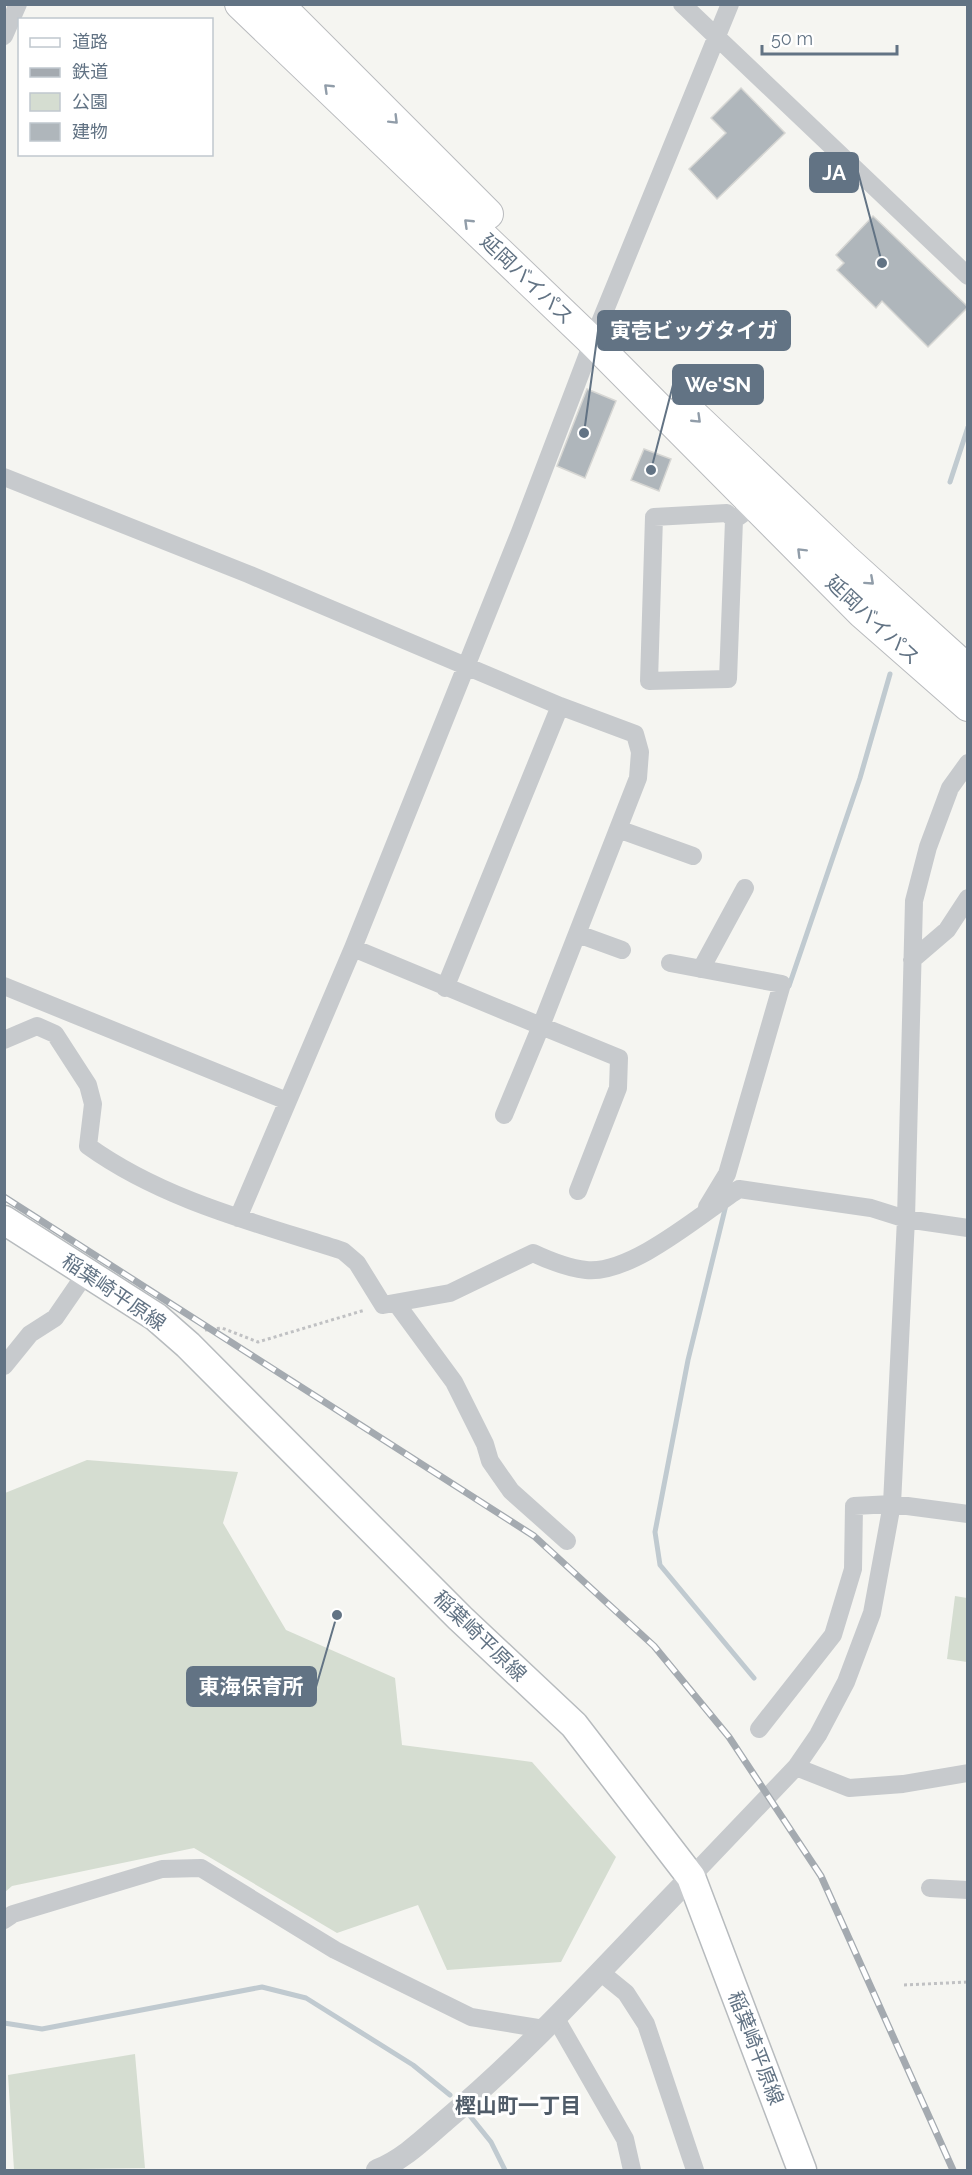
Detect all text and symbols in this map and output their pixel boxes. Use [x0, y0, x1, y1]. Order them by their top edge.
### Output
legend [18, 18, 213, 156]
scale bar [762, 18, 897, 56]
text: 50 m [771, 28, 813, 49]
text: 道路 [72, 31, 108, 52]
text: 鉄道 [72, 61, 108, 82]
one-way arrow [324, 84, 334, 95]
text: 公園 [72, 91, 108, 112]
one-way arrow [386, 112, 397, 123]
text: 建物 [72, 121, 108, 142]
callout: JA [810, 153, 858, 192]
text: JA [822, 160, 847, 185]
one-way arrow [465, 219, 475, 230]
street label: 延岡バイパス [476, 229, 578, 329]
callout: 寅壱ビッグタイガ [598, 311, 790, 350]
text: 寅壱ビッグタイガ [610, 318, 778, 343]
callout: We'SN [673, 365, 763, 404]
text: We'SN [685, 372, 751, 397]
one-way arrow [690, 411, 701, 422]
one-way arrow [798, 548, 809, 559]
street label: 延岡バイパス [821, 570, 925, 670]
one-way arrow [863, 574, 874, 585]
street label: 稲葉崎平原線 [58, 1248, 170, 1336]
street label: 稲葉崎平原線 [429, 1586, 531, 1686]
callout: 東海保育所 [187, 1667, 316, 1706]
text: 東海保育所 [199, 1674, 304, 1699]
street label: 稲葉崎平原線 [723, 1988, 789, 2108]
district label: 樫山町一丁目 [455, 2093, 581, 2118]

